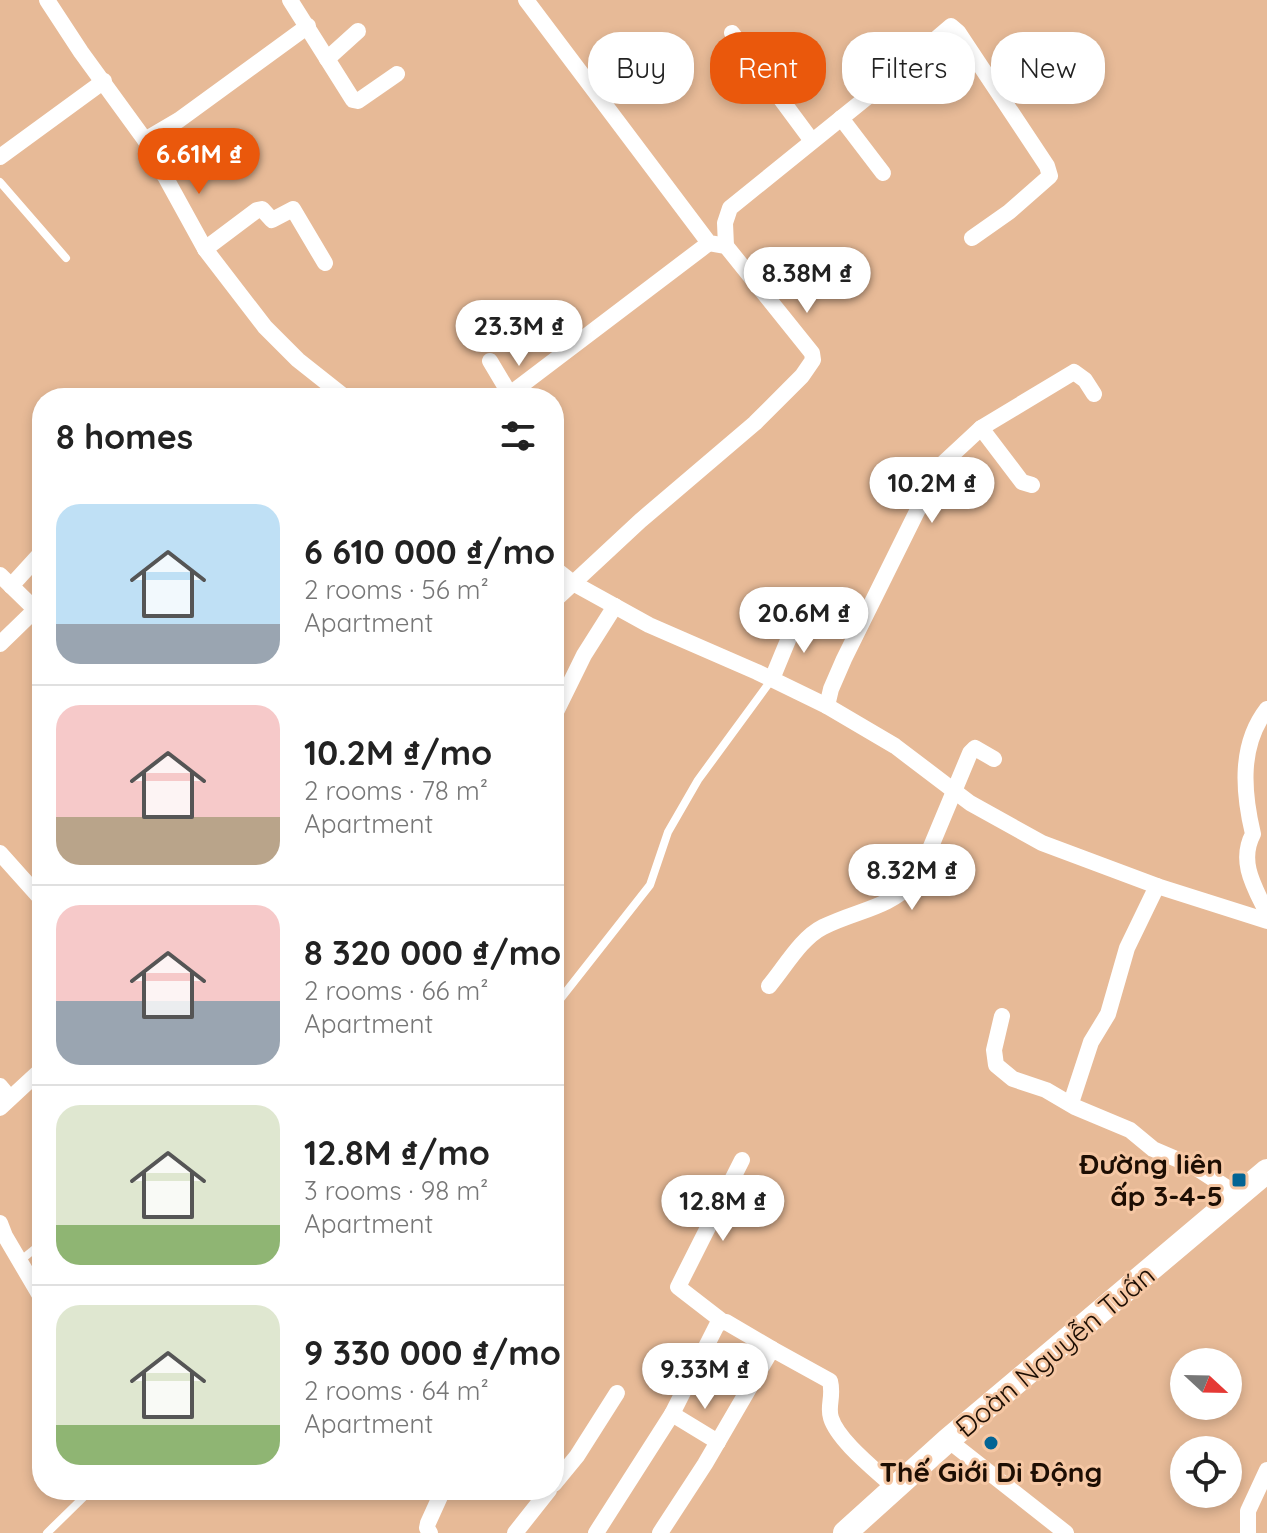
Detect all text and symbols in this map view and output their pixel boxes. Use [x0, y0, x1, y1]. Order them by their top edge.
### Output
chip: Buy [588, 32, 694, 104]
chip: Rent [710, 32, 826, 104]
chip: Filters [842, 32, 975, 104]
chip: New [991, 32, 1105, 104]
pin: 6.61M ₫ [125, 128, 273, 196]
text: 6.61M ₫ [156, 137, 242, 170]
pin: 8.38M ₫ [733, 247, 881, 315]
text: 8.38M ₫ [762, 256, 852, 289]
pin: 23.3M ₫ [445, 300, 593, 368]
text: 23.3M ₫ [474, 309, 564, 342]
icon: filters [496, 414, 540, 458]
text: 8 homes [56, 415, 193, 458]
pin: 10.2M ₫ [858, 457, 1006, 525]
text: 10.2M ₫ [888, 466, 977, 499]
text: 6 610 000 ₫/mo [304, 530, 555, 573]
icon: home [120, 536, 216, 632]
text: 2 rooms · 56 m² [304, 573, 489, 606]
pin: 20.6M ₫ [730, 587, 878, 655]
text: 20.6M ₫ [757, 596, 851, 629]
text: Apartment [304, 606, 433, 639]
text: 10.2M ₫/mo [304, 731, 492, 774]
icon: home [120, 737, 216, 833]
text: 2 rooms · 78 m² [304, 774, 488, 807]
text: Apartment [304, 807, 433, 840]
pin: 8.32M ₫ [838, 844, 986, 912]
text: 8.32M ₫ [866, 853, 958, 886]
text: 8 320 000 ₫/mo [304, 931, 561, 974]
icon: home [120, 937, 216, 1033]
text: 2 rooms · 66 m² [304, 974, 489, 1007]
text: Apartment [304, 1007, 433, 1040]
text: 12.8M ₫/mo [304, 1131, 490, 1174]
icon: home [120, 1137, 216, 1233]
place label: Đường liên ấp 3-4-5 [1078, 1146, 1223, 1213]
marker: Đường liên ấp 3-4-5 [1230, 1171, 1248, 1189]
text: 3 rooms · 98 m² [304, 1174, 488, 1207]
pin: 12.8M ₫ [649, 1175, 797, 1243]
text: 12.8M ₫ [679, 1184, 767, 1217]
text: Apartment [304, 1207, 433, 1240]
street label: Đoàn Nguyễn Tuấn [948, 1257, 1161, 1444]
text: 9 330 000 ₫/mo [304, 1331, 561, 1374]
icon: home [120, 1337, 216, 1433]
pin: 9.33M ₫ [631, 1343, 779, 1411]
north arrow [1170, 1348, 1242, 1420]
map controls [1170, 1348, 1242, 1508]
text: 9.33M ₫ [660, 1352, 750, 1385]
text: 2 rooms · 64 m² [304, 1374, 489, 1407]
text: Apartment [304, 1407, 433, 1440]
marker: Thế Giới Di Động [982, 1434, 1000, 1452]
button: locate [1170, 1436, 1242, 1508]
place label: Thế Giới Di Động [880, 1454, 1102, 1489]

